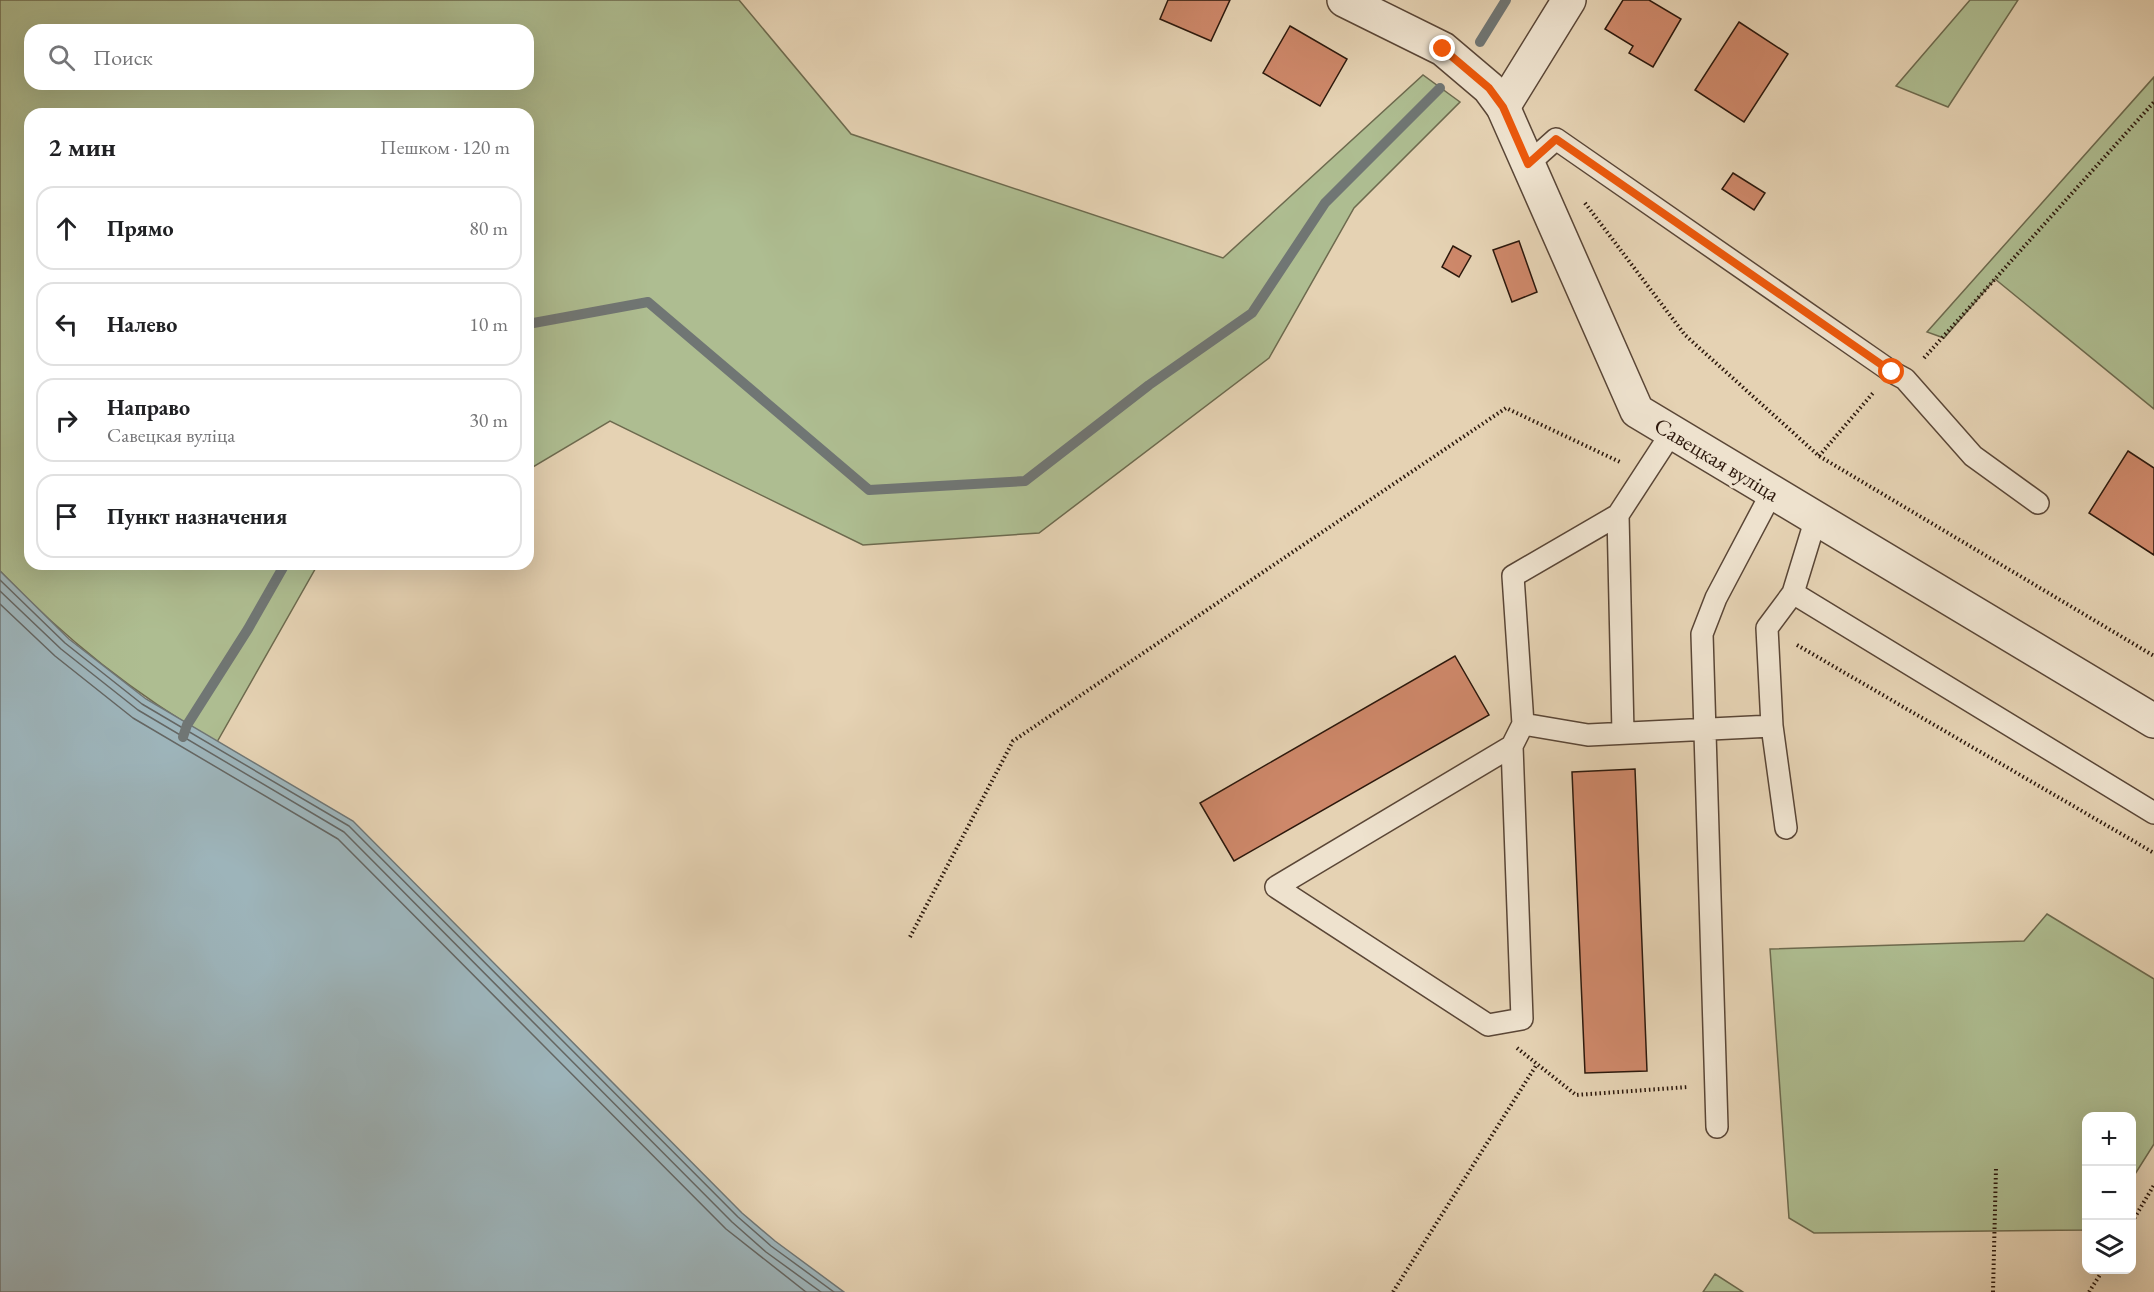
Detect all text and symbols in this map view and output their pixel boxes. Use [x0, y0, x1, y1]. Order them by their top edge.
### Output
search box [24, 24, 534, 90]
route end [1429, 35, 1455, 61]
icon: search [45, 41, 78, 74]
text: Поиск [93, 43, 153, 72]
text: 2 мин [48, 130, 116, 164]
text: Пешком · 120 m [380, 134, 510, 160]
icon: ahead [50, 212, 83, 245]
text: Прямо [107, 214, 174, 243]
text: 80 m [469, 215, 508, 241]
icon: left [50, 308, 83, 341]
text: Налево [107, 310, 177, 339]
text: 10 m [469, 311, 508, 337]
route start [1878, 358, 1904, 384]
text: Направо [107, 393, 190, 422]
icon: right [50, 404, 83, 437]
text: 30 m [469, 407, 508, 433]
street label: Савецкая вуліца [1649, 411, 1785, 508]
text: Савецкая вуліца [107, 422, 235, 448]
icon: arrive [50, 500, 83, 533]
text: Пункт назначения [107, 502, 287, 531]
map controls [2082, 1112, 2136, 1274]
button: + [2082, 1112, 2136, 1166]
button: − [2082, 1166, 2136, 1220]
button: layers [2082, 1220, 2136, 1274]

